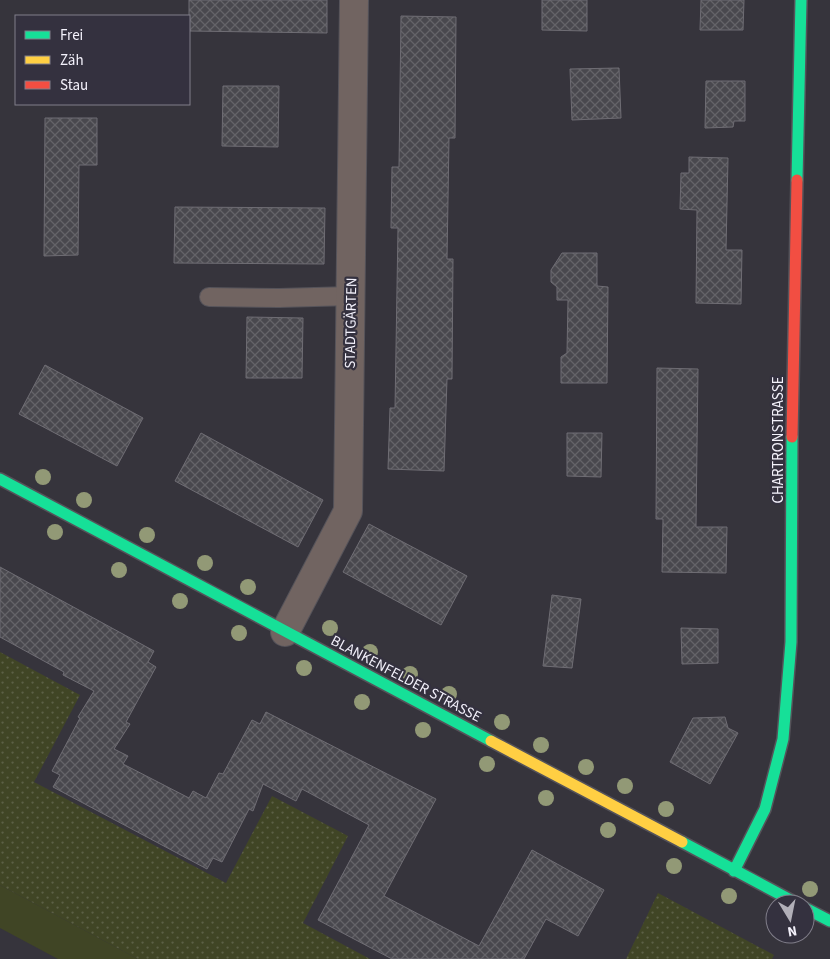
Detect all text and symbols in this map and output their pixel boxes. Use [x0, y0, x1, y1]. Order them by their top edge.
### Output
legend [15, 15, 190, 105]
text: Frei [60, 25, 83, 46]
text: Zäh [60, 50, 84, 71]
text: Stau [60, 75, 88, 96]
street label: STADTGÄRTEN [340, 277, 362, 369]
street label: CHARTRONSTRASSE [768, 376, 789, 504]
street label: BLANKENFELDER STRASSE [327, 630, 485, 728]
north arrow [765, 894, 815, 944]
text: N [786, 920, 798, 941]

